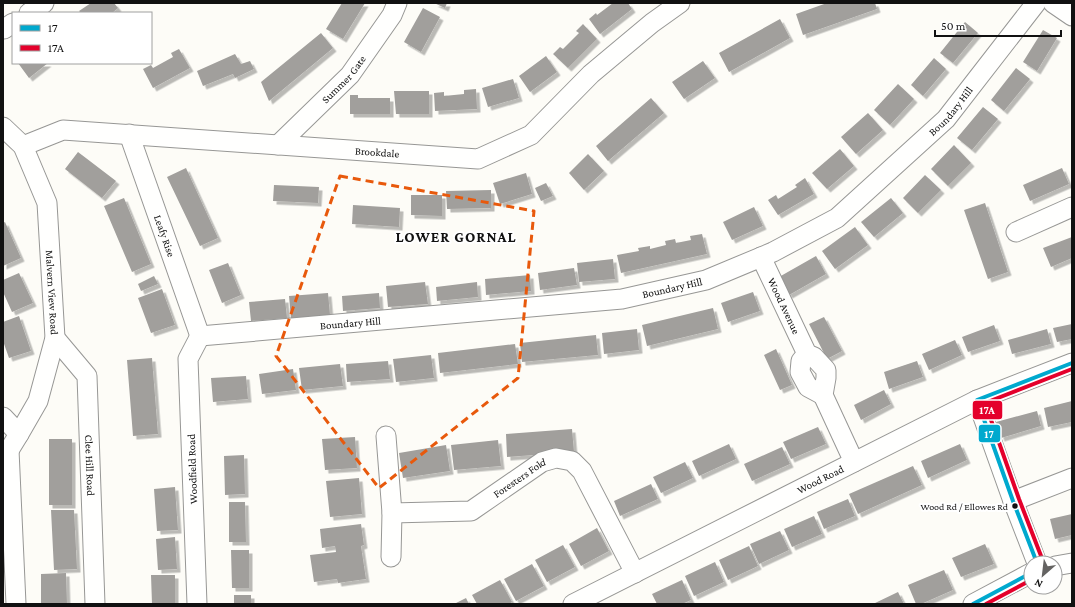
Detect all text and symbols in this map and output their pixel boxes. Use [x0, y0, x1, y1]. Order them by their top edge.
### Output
legend [12, 12, 152, 64]
scale bar [935, 12, 1061, 38]
text: 50 m [941, 19, 966, 33]
text: 17 [48, 21, 58, 35]
text: 17A [48, 41, 64, 55]
street label: Summer Gate [319, 53, 368, 105]
street label: Boundary Hill [926, 84, 975, 138]
street label: Brookdale [355, 144, 400, 159]
street label: Leafy Rise [152, 213, 178, 259]
district label: LOWER GORNAL [395, 229, 517, 245]
street label: Malvern View Road [44, 250, 61, 335]
street label: Boundary Hill [641, 275, 703, 300]
street label: Wood Avenue [766, 276, 803, 336]
street label: Boundary Hill [319, 314, 381, 331]
line badge: 17A [972, 400, 1003, 420]
text: 17A [979, 404, 995, 416]
line badge: 17 [978, 424, 1001, 443]
text: 17 [984, 428, 994, 440]
street label: Clee Hill Road [83, 434, 97, 496]
street label: Woodfield Road [185, 434, 199, 504]
street label: Foresters Fold [491, 455, 547, 500]
street label: Wood Road [795, 462, 846, 496]
place label: Wood Rd / Ellowes Rd [920, 501, 1009, 512]
marker: Wood Rd / Ellowes Rd [1010, 501, 1020, 511]
north arrow [1023, 555, 1063, 595]
text: N [1032, 577, 1044, 591]

